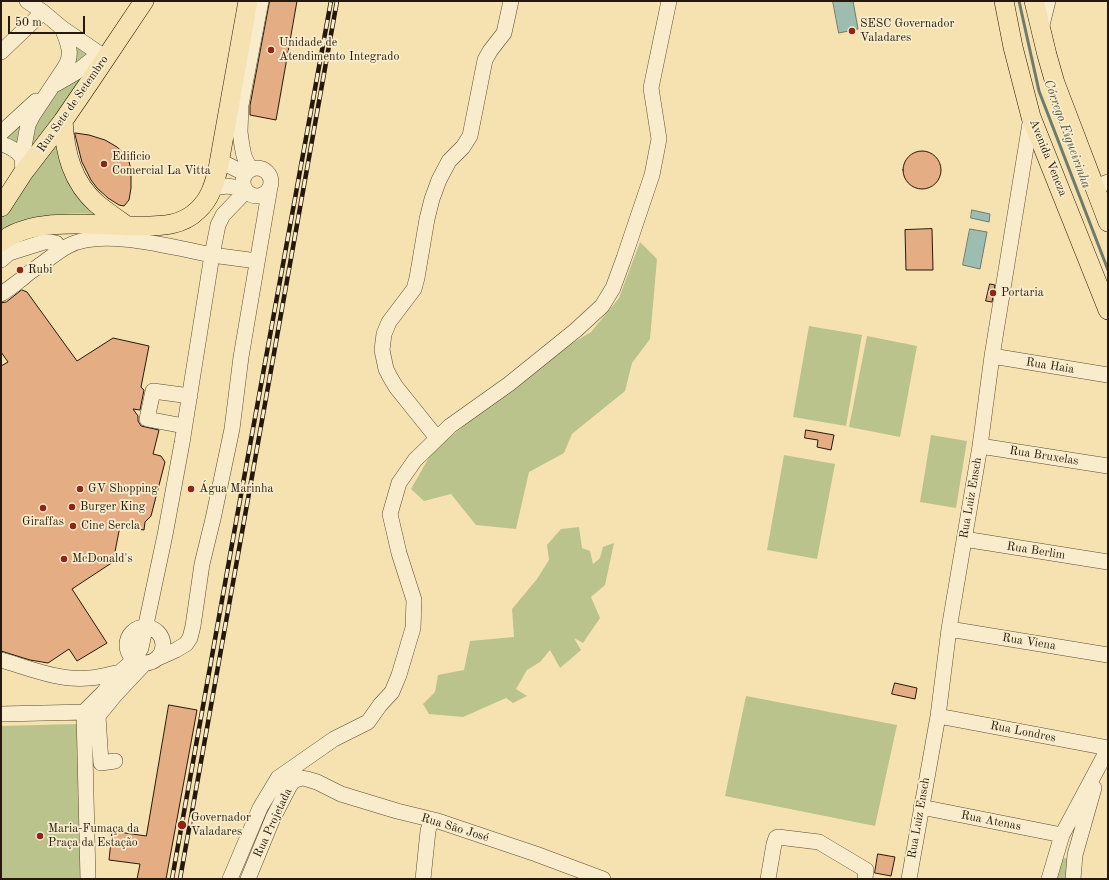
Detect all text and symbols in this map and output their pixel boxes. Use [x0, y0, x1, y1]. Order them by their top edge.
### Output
scale bar [10, 8, 87, 34]
text: 50 m [15, 17, 42, 29]
place label: SESC Governador Valadares [860, 17, 954, 45]
marker: SESC Governador Valadares [847, 26, 857, 36]
place label: Unidade de Atendimento Integrado [279, 36, 399, 64]
marker: Unidade de Atendimento Integrado [266, 45, 276, 55]
street label: Rua Sete de Setembro [34, 53, 112, 155]
water label: Córrego Figueirinha [1040, 77, 1094, 191]
street label: Avenida Veneza [1026, 117, 1070, 199]
place label: Edificio Comercial La Vitta [112, 150, 211, 178]
marker: Edificio Comercial La Vitta [99, 159, 109, 169]
place label: Rubi [28, 263, 52, 277]
marker: Rubi [15, 265, 25, 275]
place label: Portaria [1001, 286, 1044, 300]
marker: Portaria [988, 288, 998, 298]
street label: Rua Haia [1025, 355, 1075, 377]
street label: Rua Bruxelas [1008, 443, 1080, 469]
street label: Rua Luiz Ensch [957, 456, 985, 540]
place label: GV Shopping [88, 482, 158, 496]
place label: Água Marinha [199, 482, 273, 496]
marker: GV Shopping [75, 484, 85, 494]
marker: Água Marinha [186, 484, 196, 494]
place label: Burger King [80, 500, 145, 514]
marker: Burger King [67, 502, 77, 512]
marker: Giraffas [38, 503, 48, 513]
place label: Giraffas [22, 515, 64, 529]
place label: Cine Sercla [81, 519, 140, 533]
marker: Cine Sercla [68, 521, 78, 531]
street label: Rua Berlim [1006, 539, 1066, 563]
place label: McDonald's [72, 552, 133, 566]
marker: McDonald's [59, 554, 69, 564]
street label: Rua Viena [1001, 631, 1057, 653]
street label: Rua Londres [989, 719, 1057, 745]
street label: Rua Luiz Ensch [905, 776, 933, 860]
street label: Rua Projetada [251, 786, 295, 860]
street label: Rua Atenas [960, 808, 1022, 834]
place label: Governador Valadares [191, 811, 251, 839]
street label: Rua São José [419, 811, 491, 845]
marker: Governador Valadares [176, 819, 188, 831]
place label: Maria-Fumaça da Praça da Estação [48, 822, 139, 850]
marker: Maria-Fumaça da Praça da Estação [35, 831, 45, 841]

